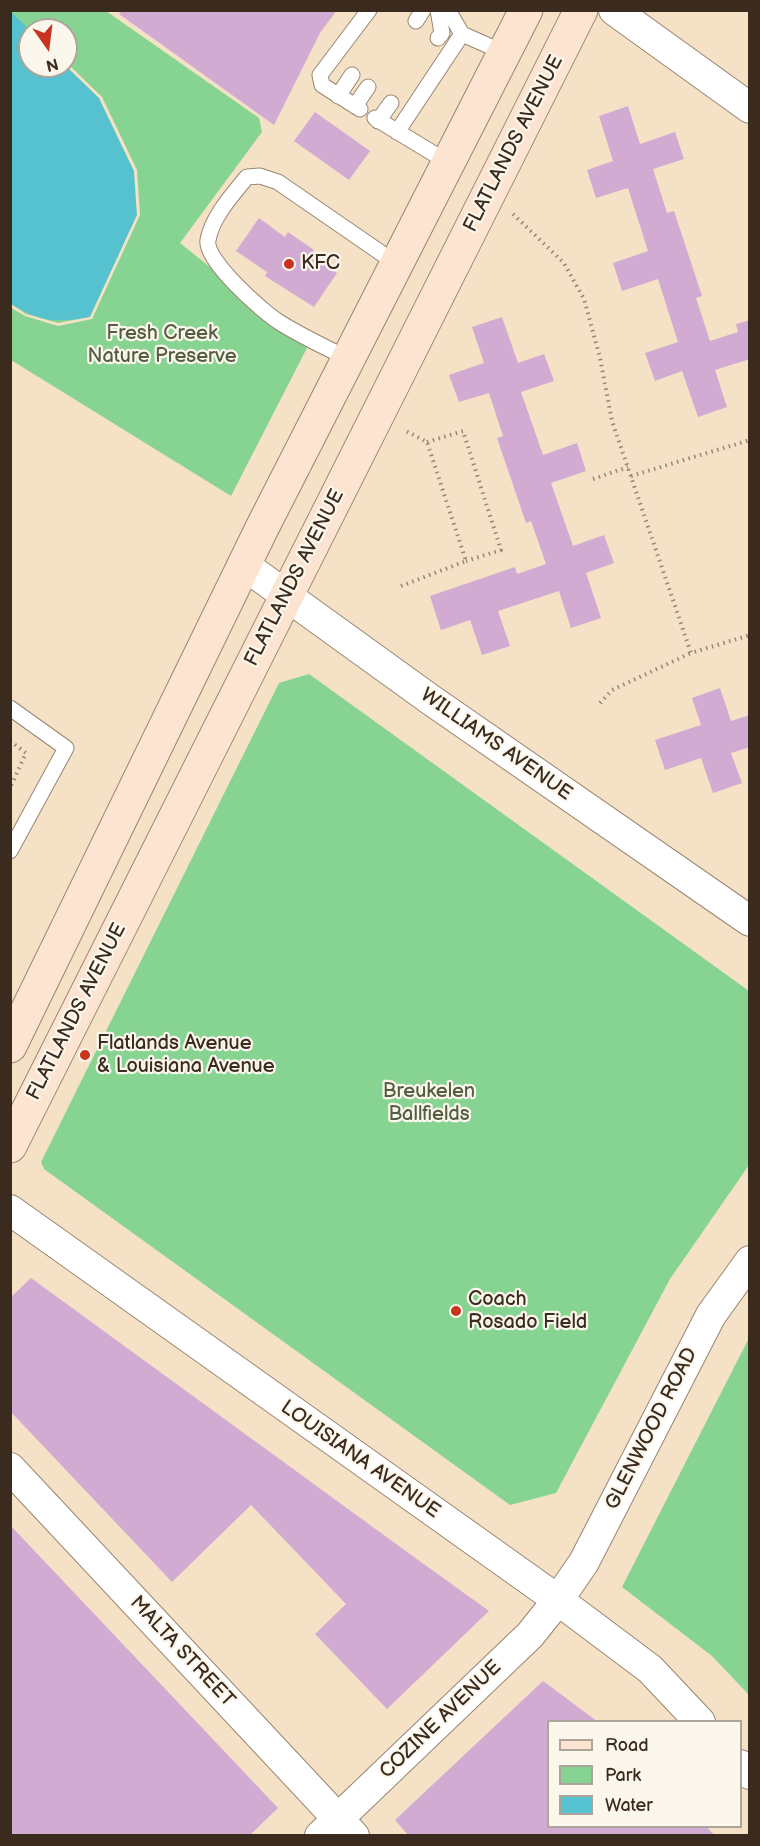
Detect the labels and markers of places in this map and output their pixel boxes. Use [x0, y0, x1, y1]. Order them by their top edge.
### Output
place label: KFC [301, 252, 340, 276]
marker: KFC [282, 257, 296, 271]
place label: Flatlands Avenue & Louisiana Avenue [97, 1032, 275, 1079]
marker: Flatlands Avenue & Louisiana Avenue [78, 1048, 92, 1062]
place label: Coach Rosado Field [468, 1288, 587, 1335]
marker: Coach Rosado Field [449, 1304, 463, 1318]

